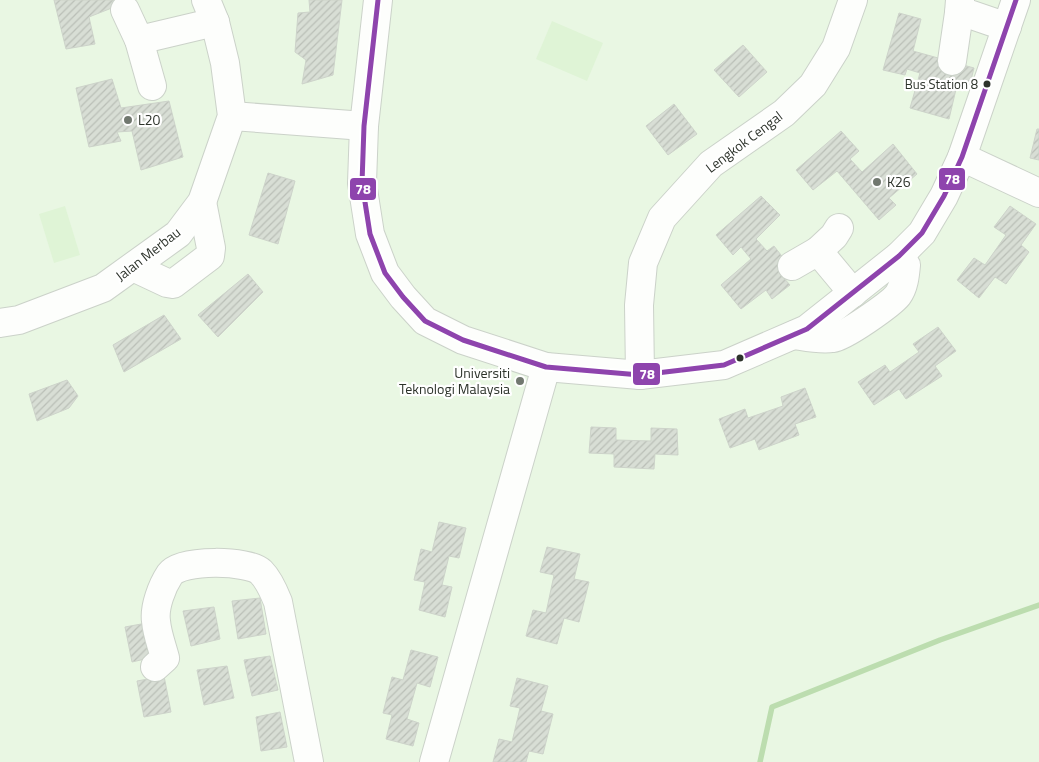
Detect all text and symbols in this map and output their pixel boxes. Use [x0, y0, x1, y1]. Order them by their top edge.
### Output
place label: Bus Station 8 [905, 74, 978, 94]
marker: Bus Station 8 [982, 79, 992, 89]
street label: Lengkok Cengal [701, 106, 787, 178]
place label: L20 [138, 109, 161, 130]
marker: L20 [122, 114, 134, 126]
line badge: 78 [938, 167, 966, 191]
text: 78 [944, 168, 960, 189]
place label: K26 [887, 171, 911, 192]
marker: K26 [871, 176, 883, 188]
line badge: 78 [349, 177, 377, 201]
text: 78 [355, 178, 371, 199]
street label: Jalan Merbau [111, 222, 185, 286]
unlabelled marker [735, 353, 745, 363]
place label: Universiti Teknologi Malaysia [399, 362, 510, 399]
line badge: 78 [632, 362, 661, 386]
text: 78 [639, 363, 655, 384]
marker: Universiti Teknologi Malaysia [514, 375, 526, 387]

